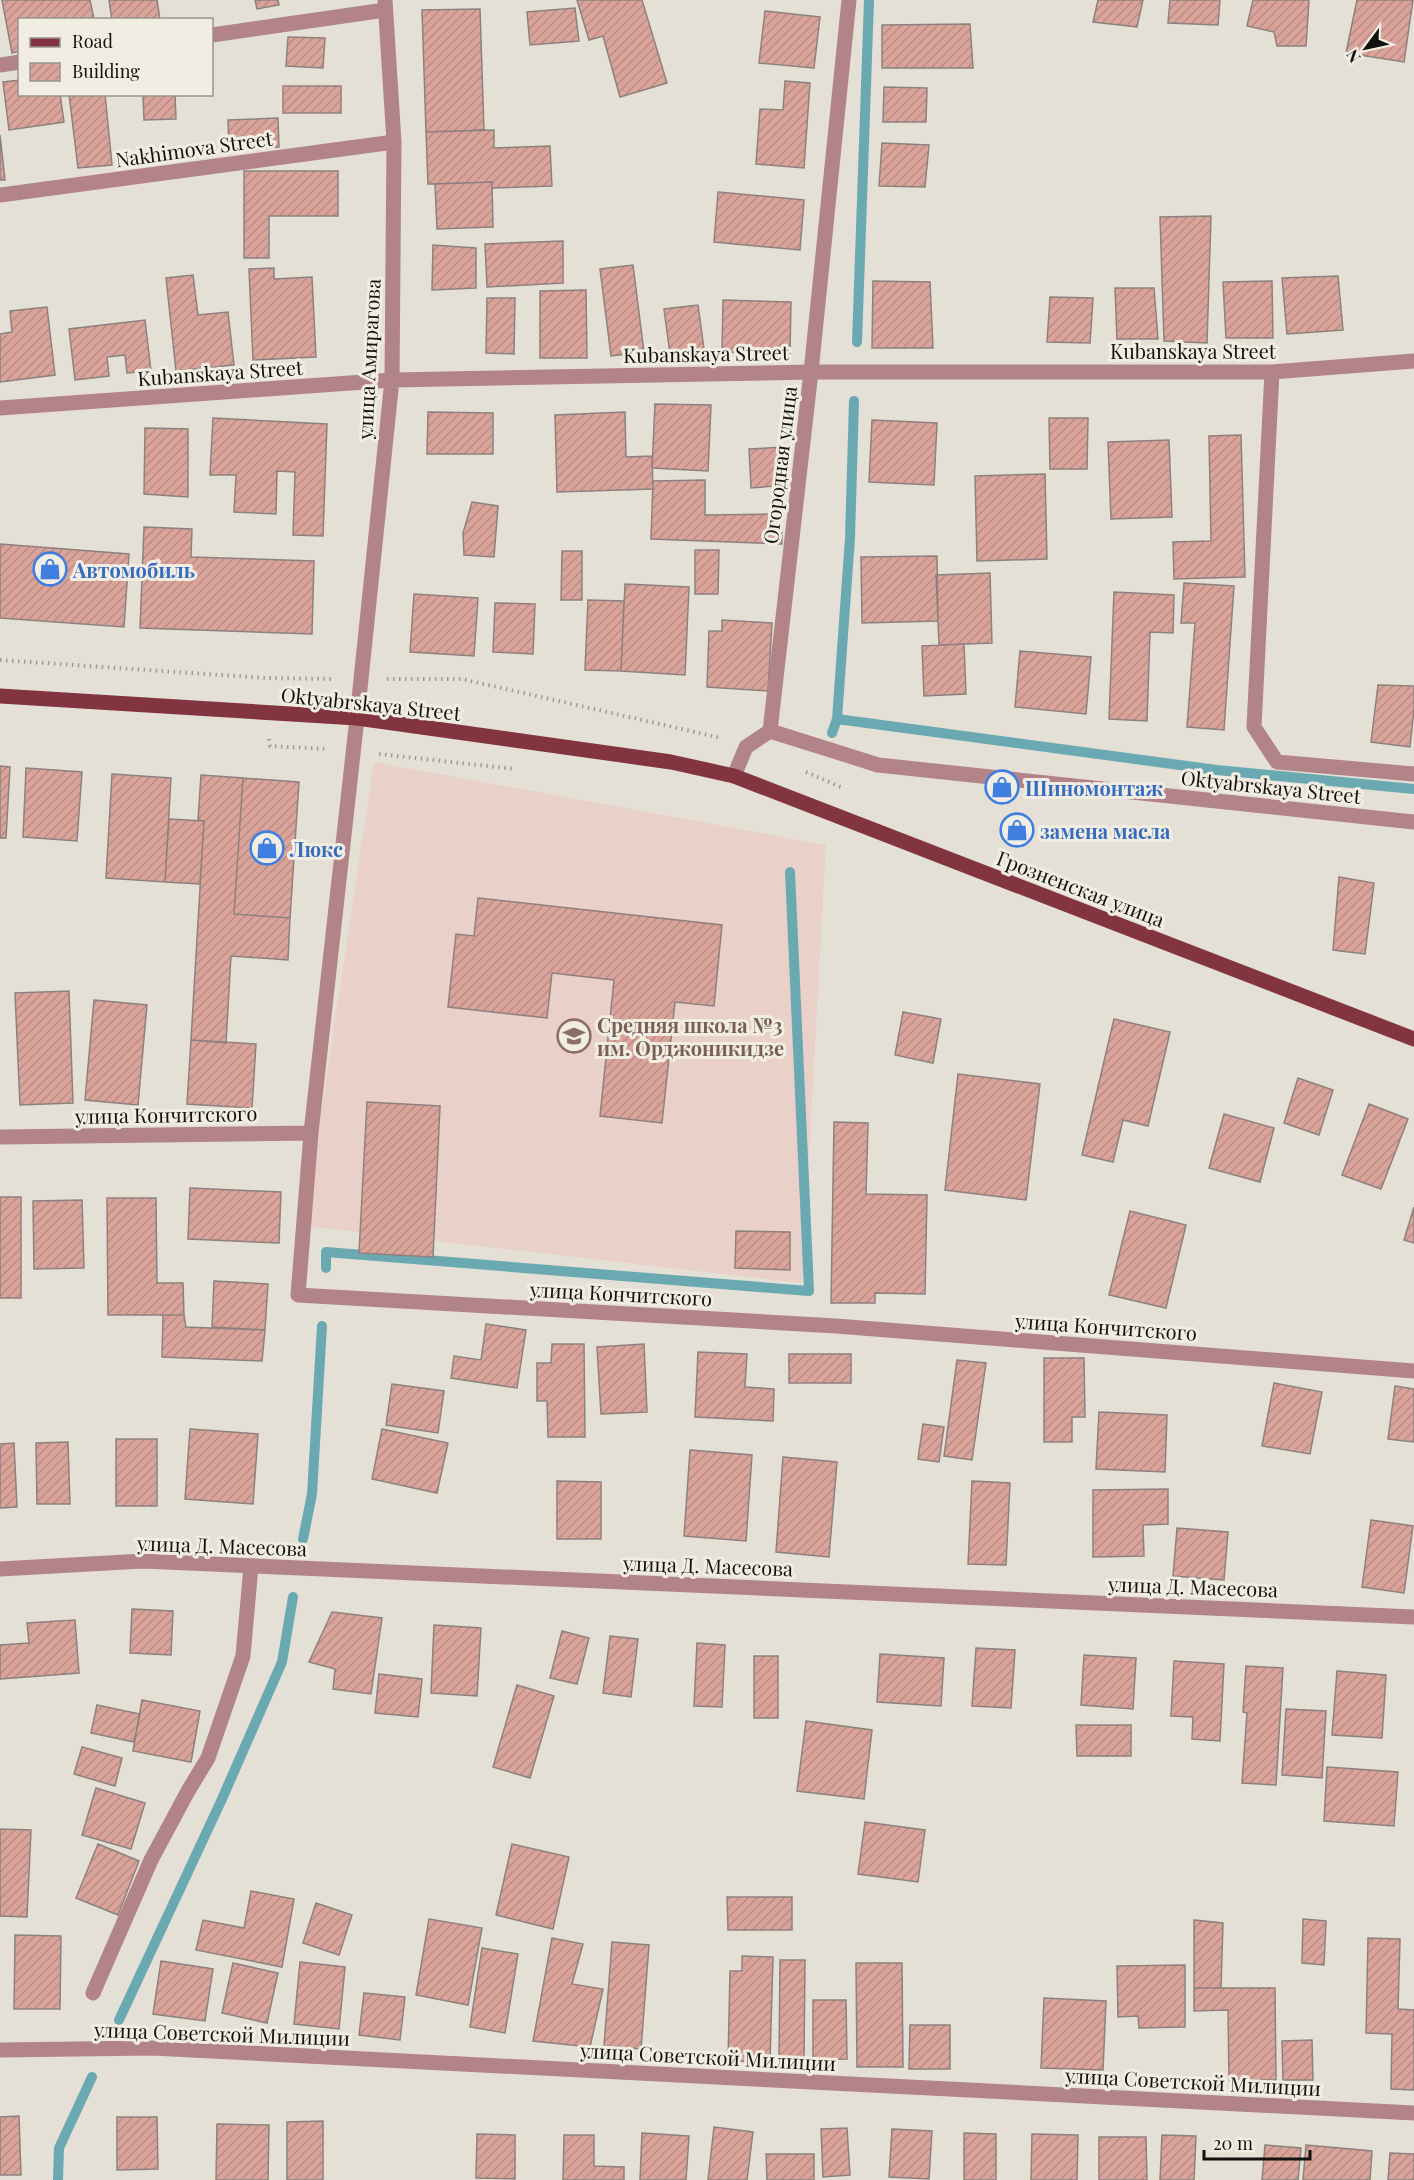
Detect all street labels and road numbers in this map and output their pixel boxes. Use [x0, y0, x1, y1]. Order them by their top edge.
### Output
street label: Nakhimova Street [114, 123, 275, 172]
street label: улица Амирагова [350, 278, 386, 441]
street label: Kubanskaya Street [1110, 337, 1277, 364]
street label: Kubanskaya Street [623, 338, 790, 368]
street label: Kubanskaya Street [136, 353, 305, 391]
street label: Огородная улица [756, 384, 802, 545]
street label: Oktyabrskaya Street [280, 680, 463, 726]
street label: Oktyabrskaya Street [1180, 763, 1363, 809]
street label: Грозненская улица [993, 844, 1169, 932]
street label: улица Кончитского [74, 1099, 257, 1129]
street label: улица Кончитского [528, 1275, 713, 1311]
street label: улица Кончитского [1013, 1306, 1198, 1346]
street label: улица Д. Масесова [135, 1529, 308, 1561]
street label: улица Д. Масесова [621, 1549, 794, 1581]
street label: улица Д. Масесова [1106, 1570, 1279, 1602]
street label: улица Советской Милиции [93, 2015, 350, 2051]
street label: улица Советской Милиции [578, 2036, 837, 2076]
street label: улица Советской Милиции [1063, 2061, 1322, 2101]

